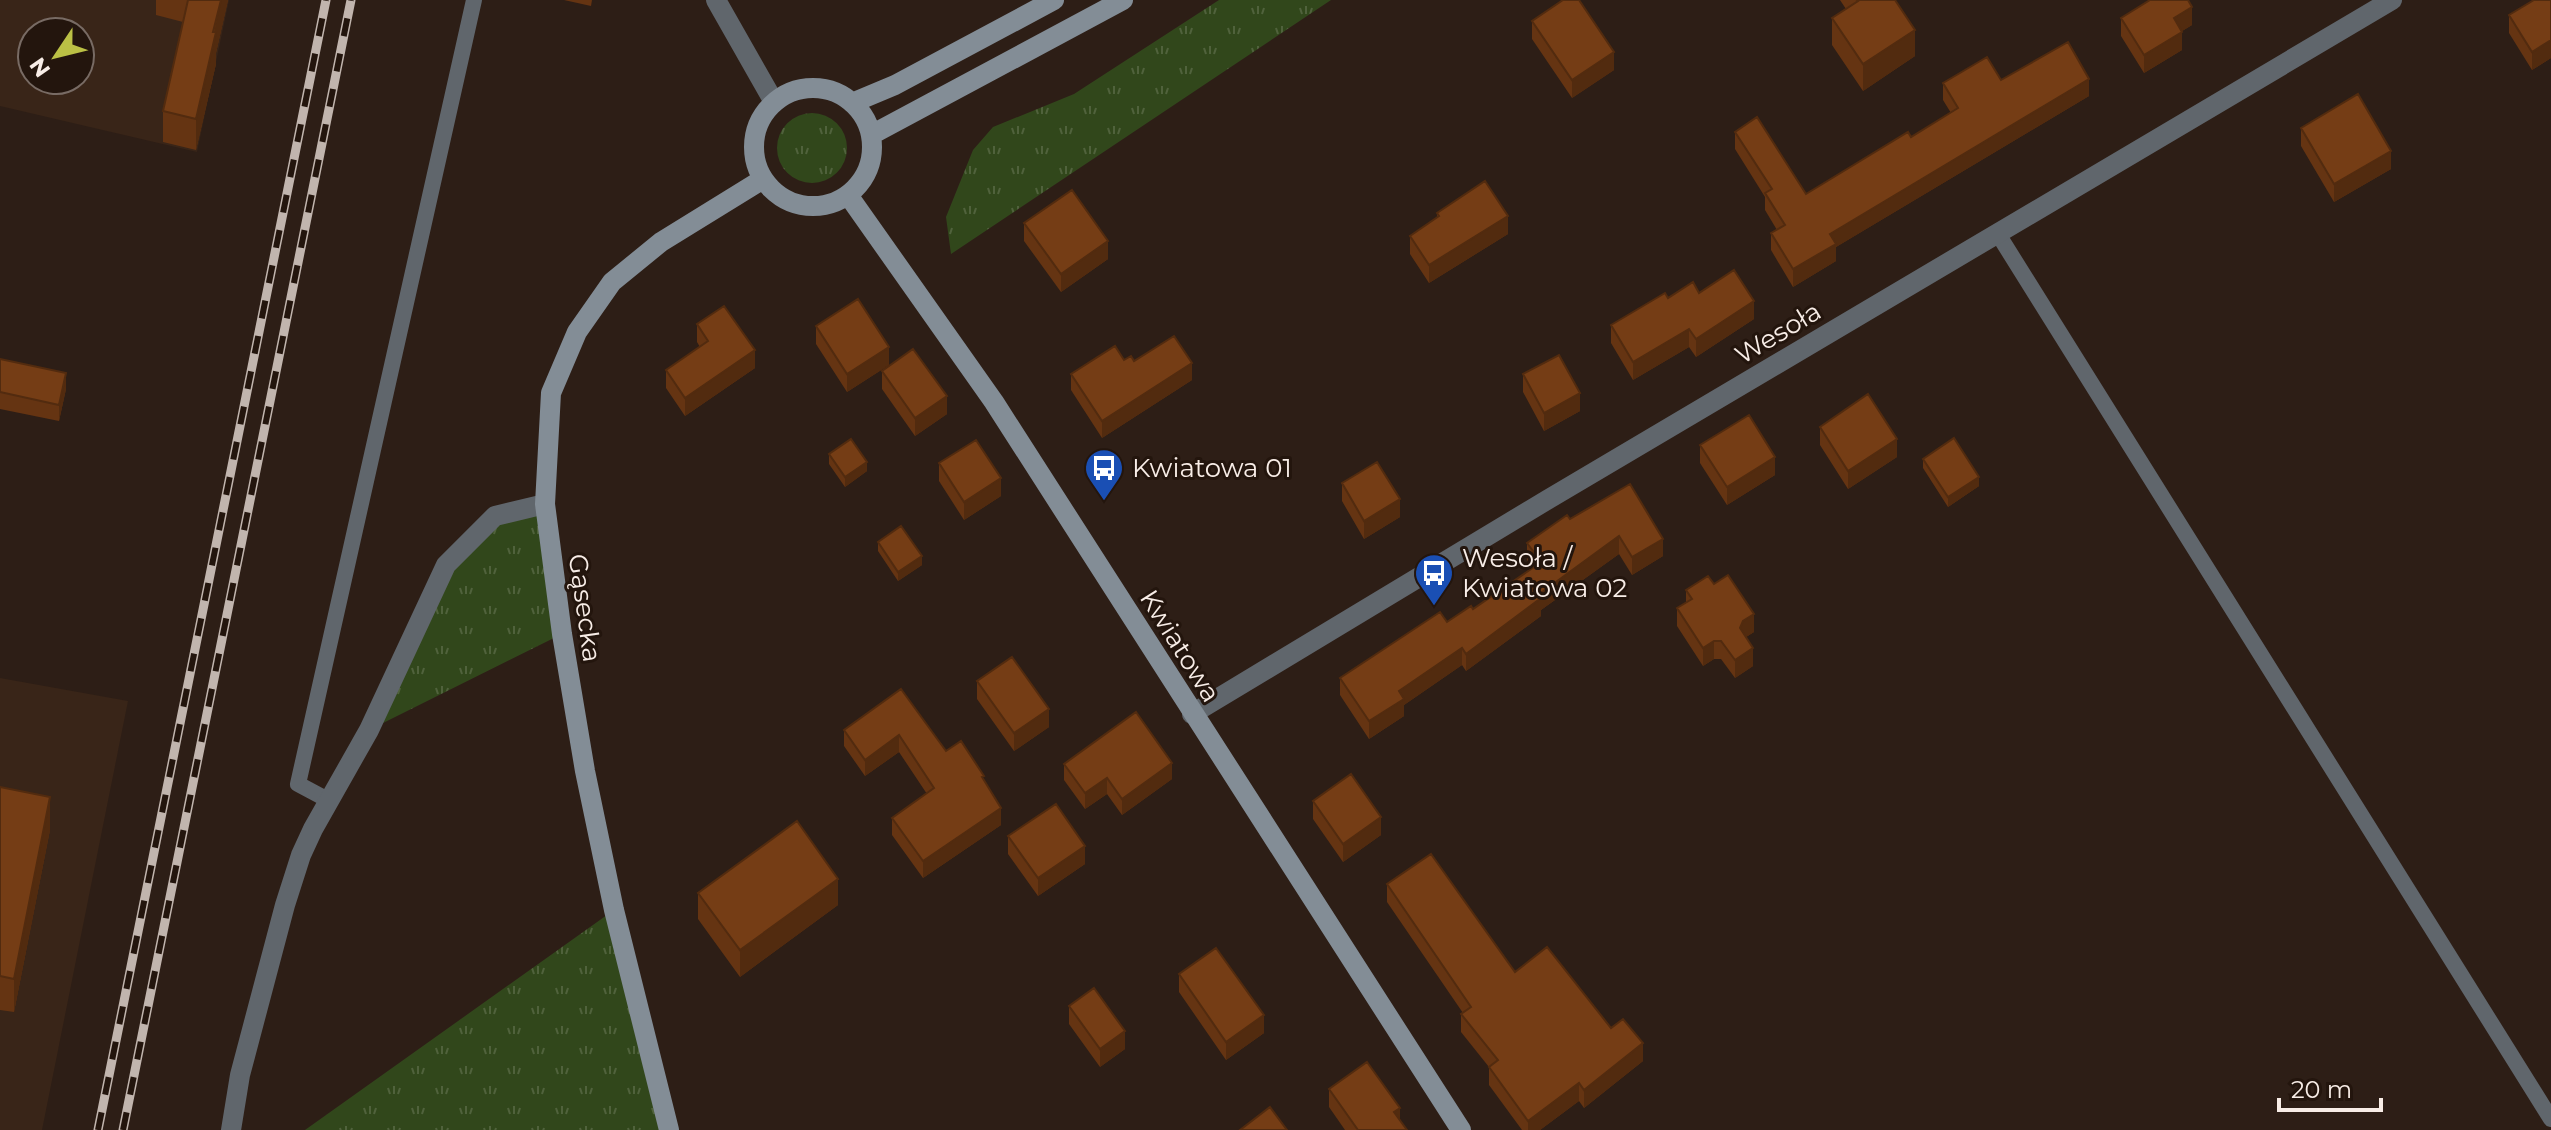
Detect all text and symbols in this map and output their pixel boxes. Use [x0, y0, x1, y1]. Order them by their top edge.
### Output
north arrow [16, 16, 96, 96]
text: N [24, 52, 56, 82]
street label: Wesoła [1729, 295, 1827, 371]
bus stop icon: Kwiatowa 01 [1083, 447, 1125, 502]
place label: Kwiatowa 01 [1132, 452, 1292, 484]
place label: Wesoła / Kwiatowa 02 [1462, 542, 1627, 604]
street label: Gąsecka [562, 552, 608, 664]
bus stop icon: Wesoła / Kwiatowa 02 [1413, 552, 1455, 607]
street label: Kwiatowa [1133, 584, 1227, 708]
scale bar [2279, 1062, 2381, 1112]
text: 20 m [2291, 1075, 2352, 1104]

